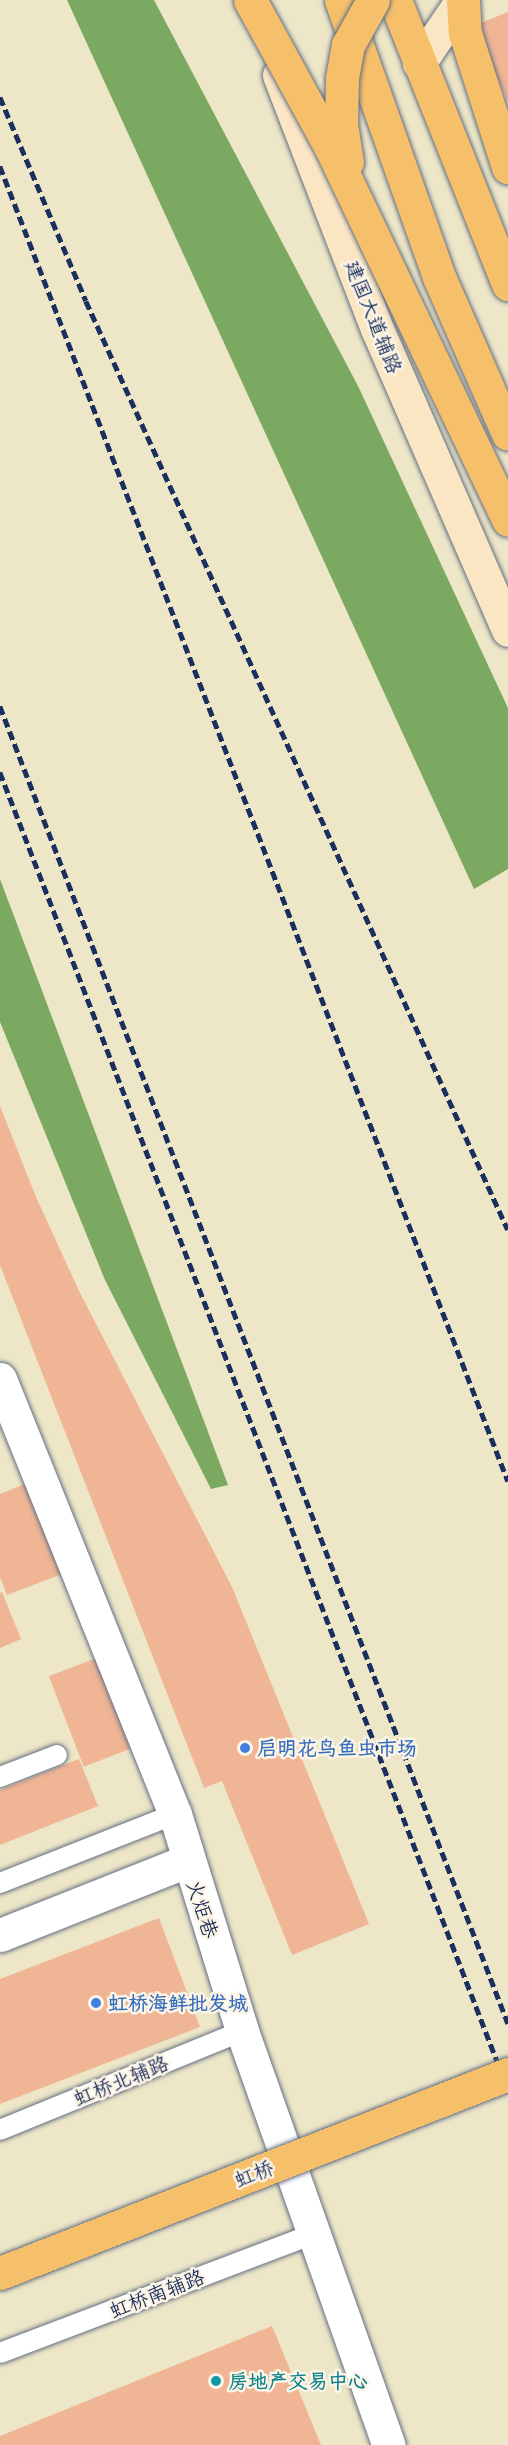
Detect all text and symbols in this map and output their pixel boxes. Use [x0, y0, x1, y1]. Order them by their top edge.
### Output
street label: 建国大道辅路 [339, 257, 407, 377]
place label: 启明花鸟鱼虫市场 [257, 1736, 417, 1760]
marker: 启明花鸟鱼虫市场 [238, 1741, 252, 1755]
street label: 火炬巷 [181, 1877, 223, 1941]
place label: 虹桥海鲜批发城 [108, 1991, 248, 2015]
marker: 虹桥海鲜批发城 [89, 1996, 103, 2010]
street label: 虹桥北辅路 [70, 2051, 172, 2111]
street label: 虹桥 [231, 2156, 277, 2192]
street label: 虹桥南辅路 [106, 2265, 208, 2323]
place label: 房地产交易中心 [228, 2369, 368, 2393]
marker: 房地产交易中心 [209, 2374, 223, 2388]

